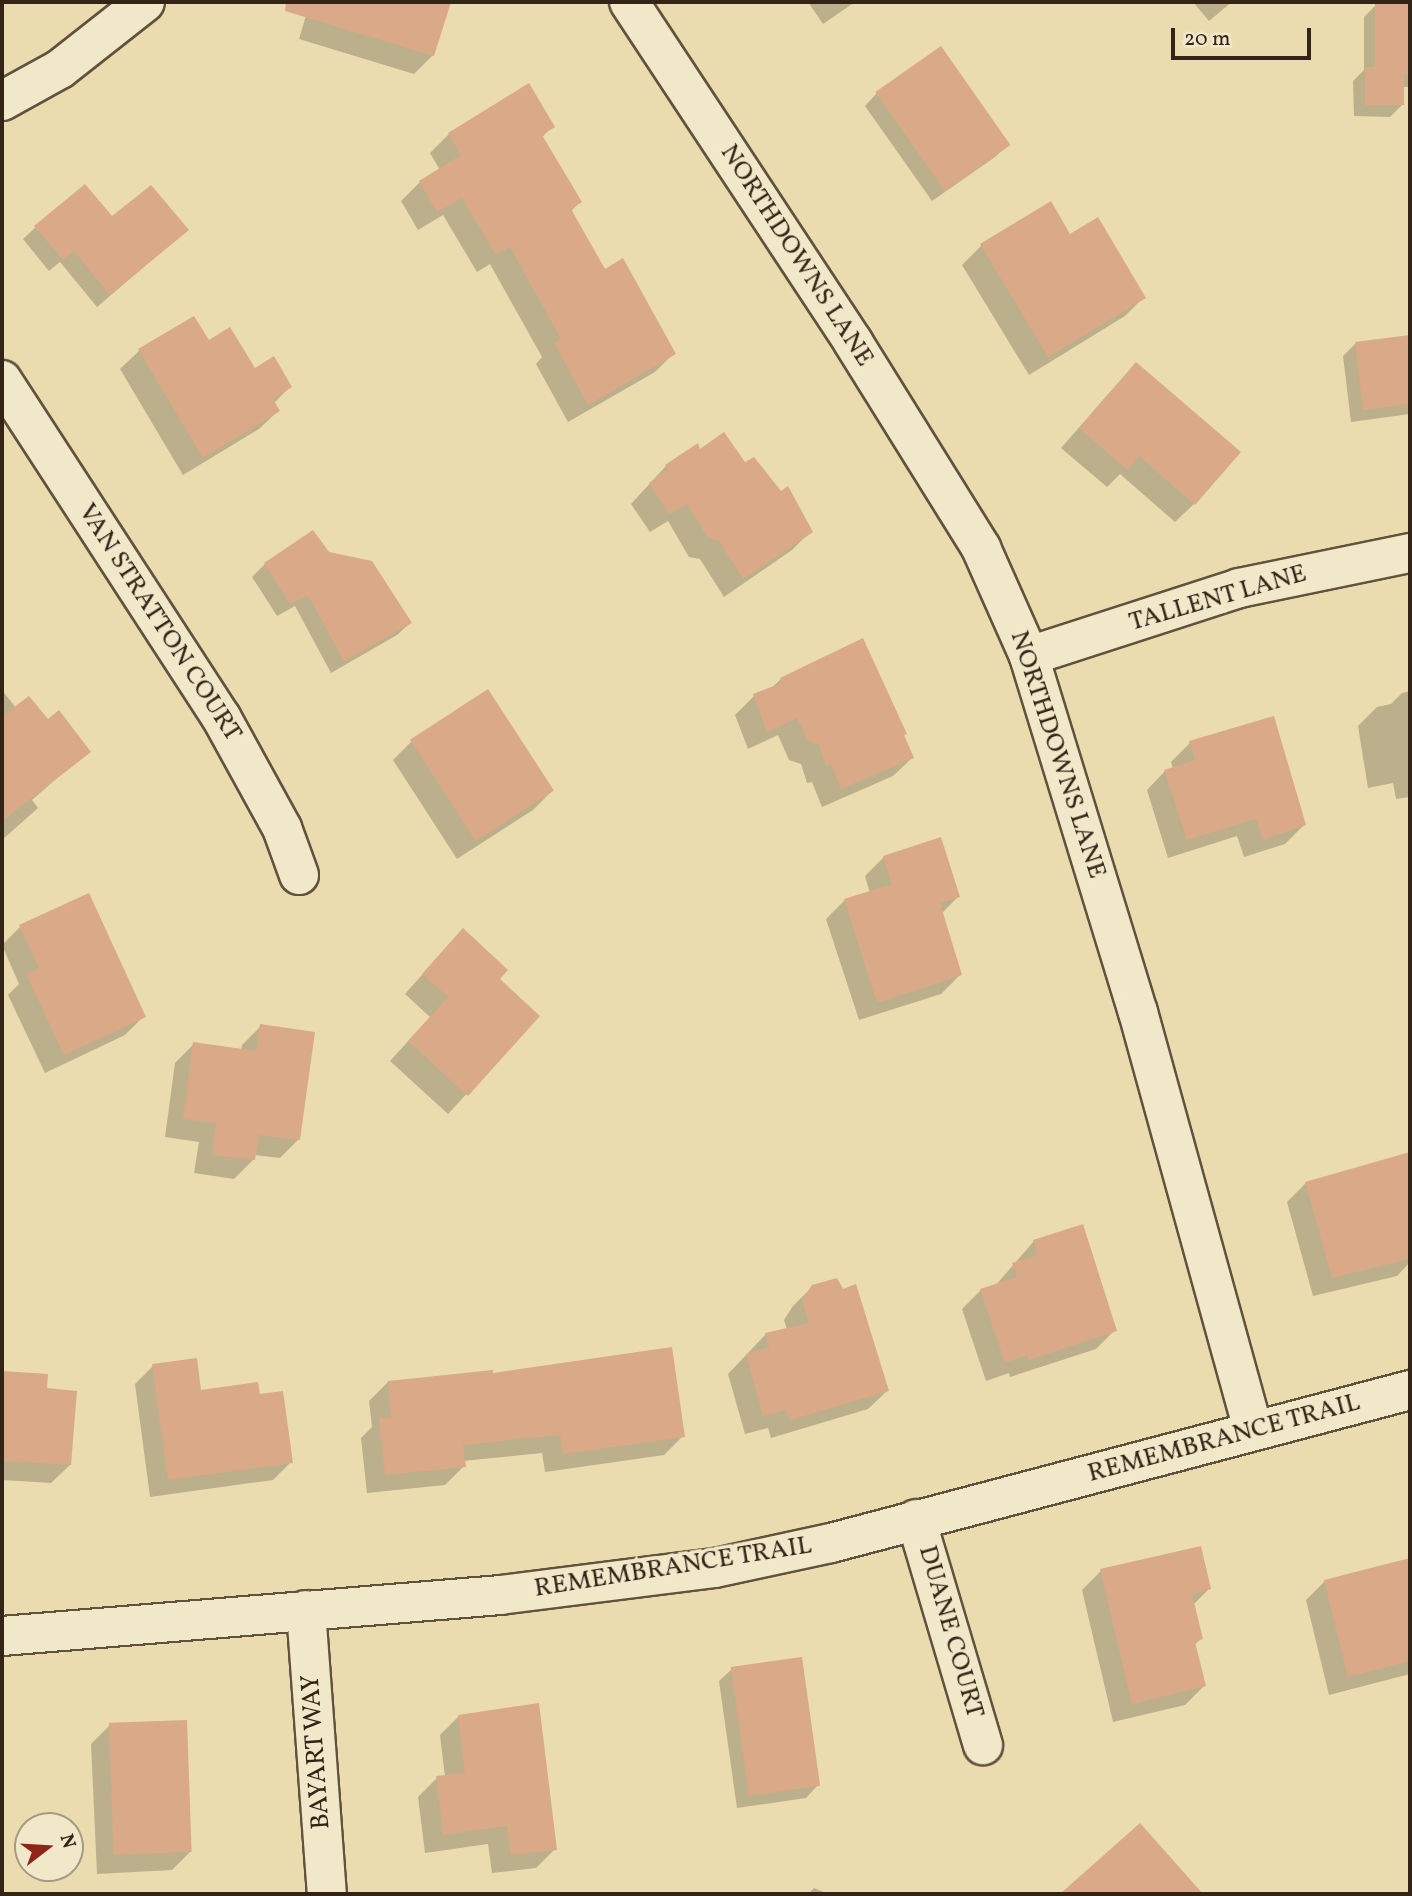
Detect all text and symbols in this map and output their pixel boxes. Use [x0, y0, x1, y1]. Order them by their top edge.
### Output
scale bar [1174, 14, 1314, 58]
text: 20 m [1184, 25, 1230, 54]
street label: NORTHDOWNS LANE [712, 139, 880, 373]
street label: VAN STRATTON COURT [70, 498, 248, 748]
street label: TALLENT LANE [1125, 559, 1311, 639]
street label: NORTHDOWNS LANE [1002, 627, 1112, 883]
street label: REMEMBRANCE TRAIL [1084, 1388, 1364, 1490]
street label: REMEMBRANCE TRAIL [532, 1531, 814, 1605]
street label: DUANE COURT [910, 1542, 990, 1722]
street label: BAYART WAY [296, 1673, 338, 1831]
north arrow [14, 1812, 84, 1882]
text: N [53, 1831, 82, 1852]

